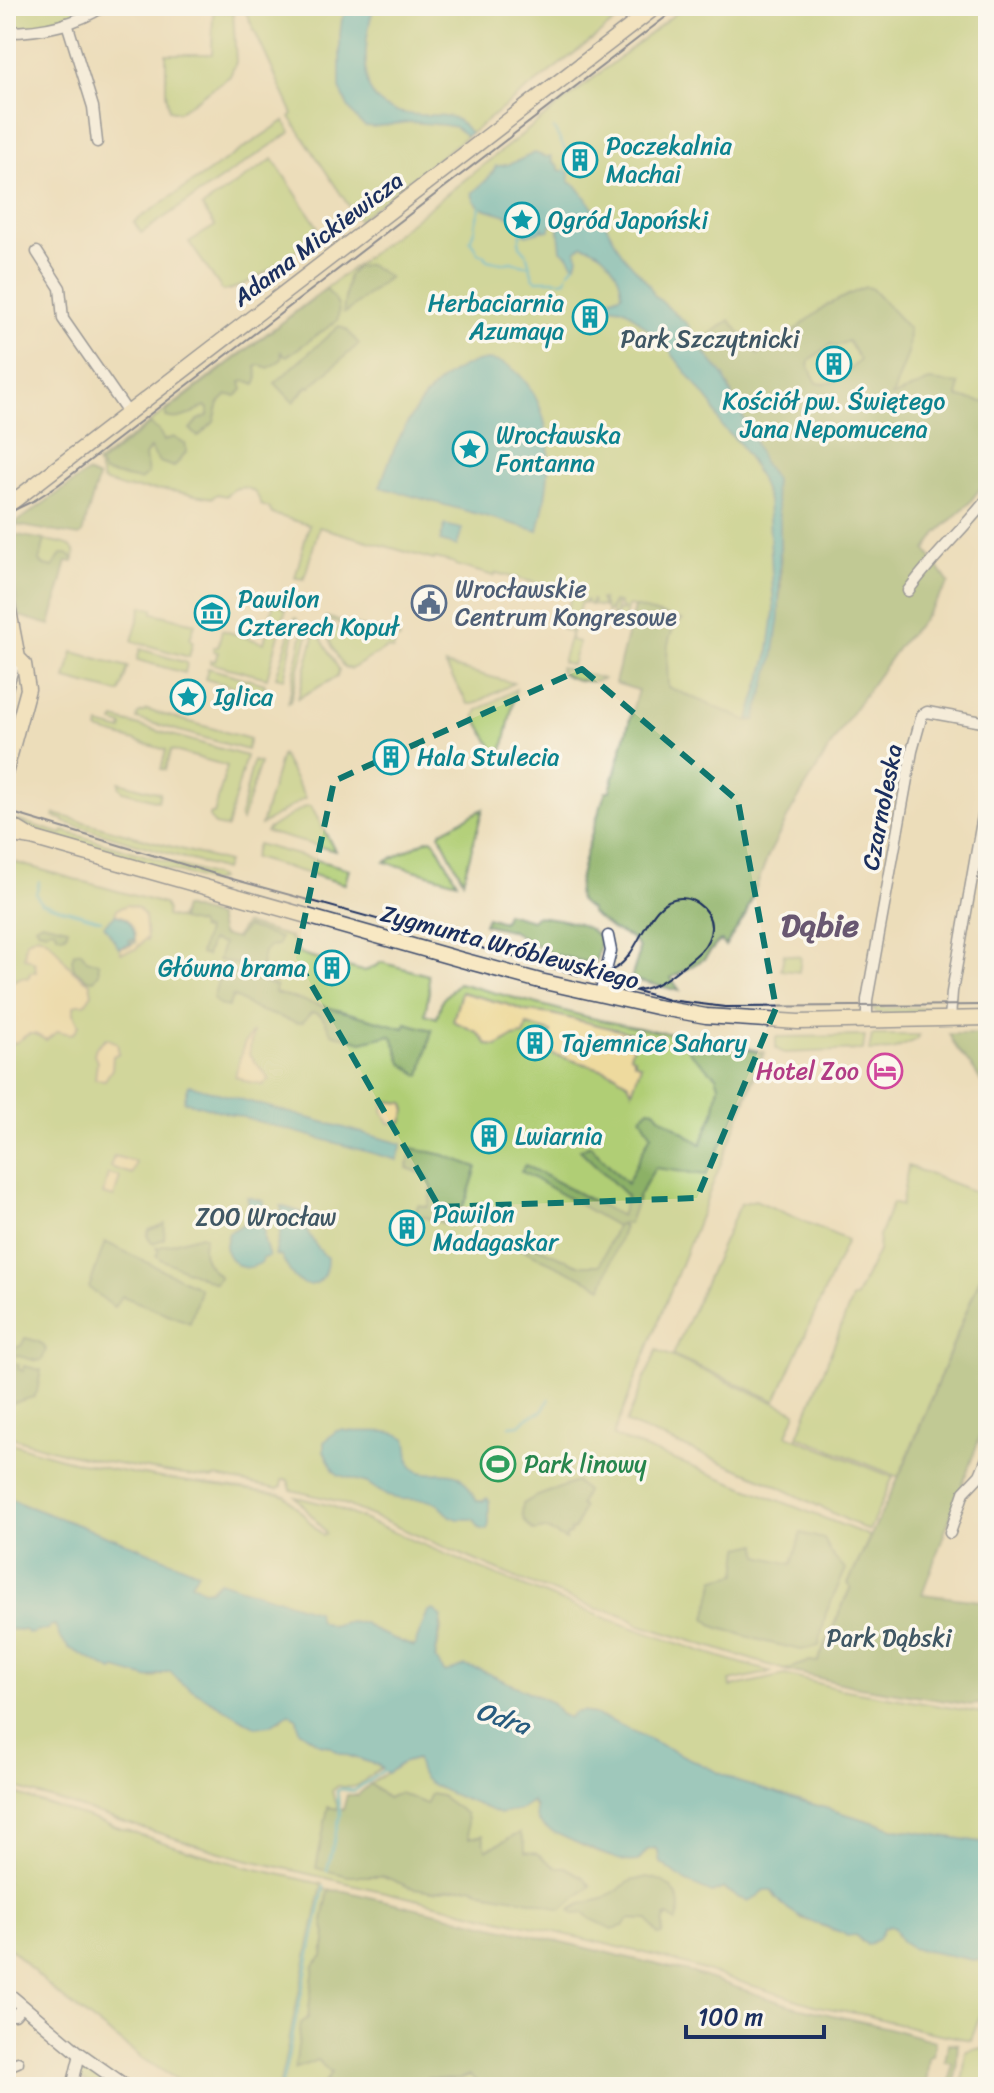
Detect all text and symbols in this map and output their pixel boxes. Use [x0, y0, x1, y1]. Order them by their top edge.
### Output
place label: Poczekalnia Machai [606, 125, 733, 195]
building icon: Poczekalnia Machai [561, 141, 599, 179]
street label: Adama Mickiewicza [222, 160, 413, 318]
place label: Ogród Japoński [548, 199, 708, 241]
place icon: Ogród Japoński [503, 201, 541, 239]
place label: Herbaciarnia Azumaya [428, 282, 564, 352]
building icon: Herbaciarnia Azumaya [571, 298, 609, 336]
park label: Park Szczytnicki [621, 318, 801, 360]
building icon: Kościół pw. Świętego Jana Nepomucena [815, 345, 853, 383]
place label: Kościół pw. Świętego Jana Nepomucena [723, 380, 946, 450]
place label: Wrocławska Fontanna [496, 414, 621, 484]
place icon: Wrocławska Fontanna [451, 430, 489, 468]
place label: Wrocławskie Centrum Kongresowe [455, 568, 677, 638]
place label: Pawilon Czterech Kopuł [238, 578, 401, 648]
public building icon: Wrocławskie Centrum Kongresowe [410, 584, 448, 622]
museum icon: Pawilon Czterech Kopuł [193, 594, 231, 632]
place label: Iglica [213, 676, 274, 718]
place icon: Iglica [169, 678, 207, 716]
place label: Hala Stulecia [417, 736, 559, 778]
building icon: Hala Stulecia [372, 738, 410, 776]
street label: Czarnoleska [849, 740, 915, 874]
street label: Zygmunta Wróblewskiego [376, 892, 644, 1002]
district label: Dąbie [781, 897, 860, 954]
place label: Główna brama [158, 947, 306, 989]
building icon: Główna brama [313, 949, 351, 987]
place label: Tajemnice Sahary [561, 1022, 748, 1064]
building icon: Tajemnice Sahary [516, 1024, 554, 1062]
place label: Hotel Zoo [756, 1050, 859, 1092]
hotel icon: Hotel Zoo [866, 1052, 904, 1090]
place label: Lwiarnia [515, 1115, 603, 1157]
building icon: Lwiarnia [470, 1117, 508, 1155]
place label: Pawilon Madagaskar [433, 1193, 560, 1263]
park label: ZOO Wrocław [196, 1196, 337, 1238]
building icon: Pawilon Madagaskar [388, 1209, 426, 1247]
place label: Park linowy [524, 1443, 647, 1485]
sports icon: Park linowy [479, 1445, 517, 1483]
park label: Park Dąbski [826, 1617, 953, 1659]
water label: Odra [470, 1687, 538, 1749]
scale bar [686, 1989, 824, 2039]
text: 100 m [698, 1996, 763, 2038]

